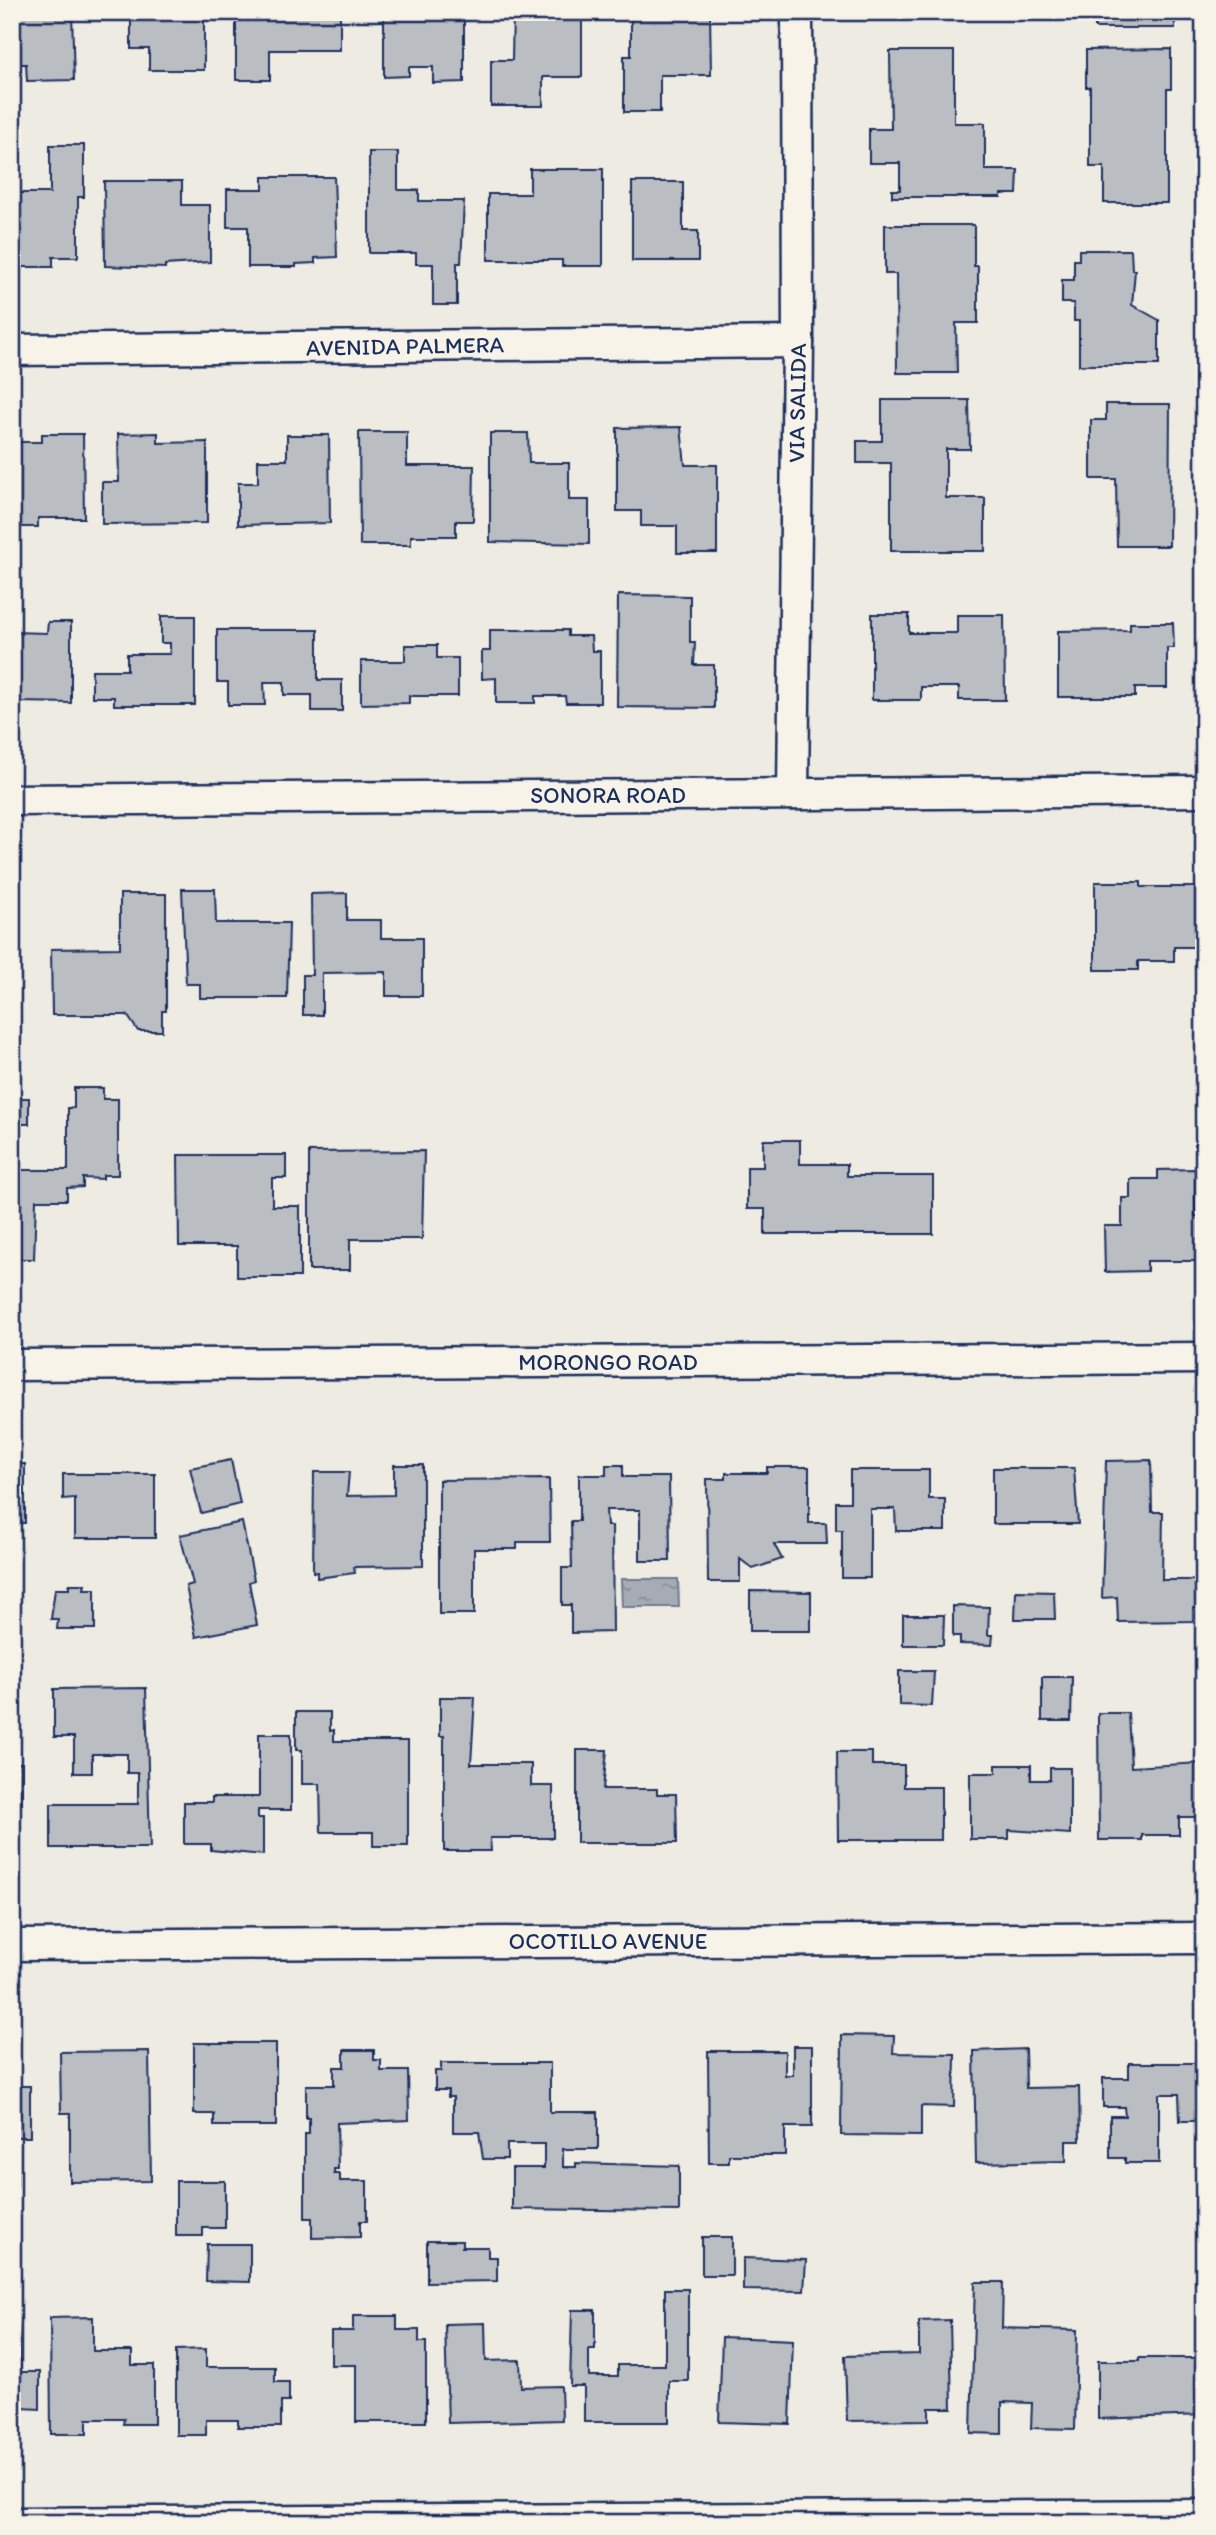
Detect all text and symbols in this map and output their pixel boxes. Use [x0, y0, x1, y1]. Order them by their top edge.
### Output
street label: AVENIDA PALMERA [306, 330, 505, 362]
street label: VIA SALIDA [782, 343, 812, 463]
street label: SONORA ROAD [530, 781, 686, 809]
street label: MORONGO ROAD [518, 1348, 698, 1376]
street label: OCOTILLO AVENUE [509, 1927, 708, 1955]

